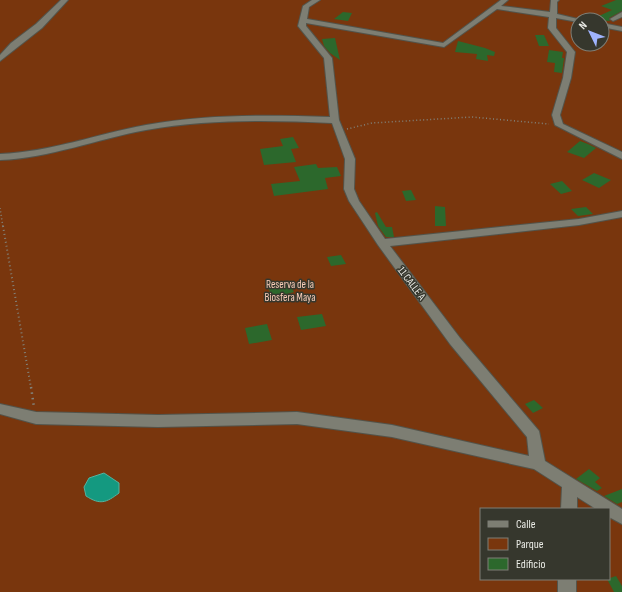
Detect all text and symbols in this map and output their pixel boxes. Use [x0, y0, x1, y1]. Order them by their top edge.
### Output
north arrow [570, 12, 610, 52]
text: N [576, 19, 590, 32]
street label: 11 CALLE A [395, 264, 429, 303]
park label: Reserva de la Biosfera Maya [265, 278, 315, 304]
legend [480, 508, 610, 580]
text: Calle [516, 517, 536, 532]
text: Parque [516, 537, 544, 552]
text: Edificio [516, 557, 545, 572]

